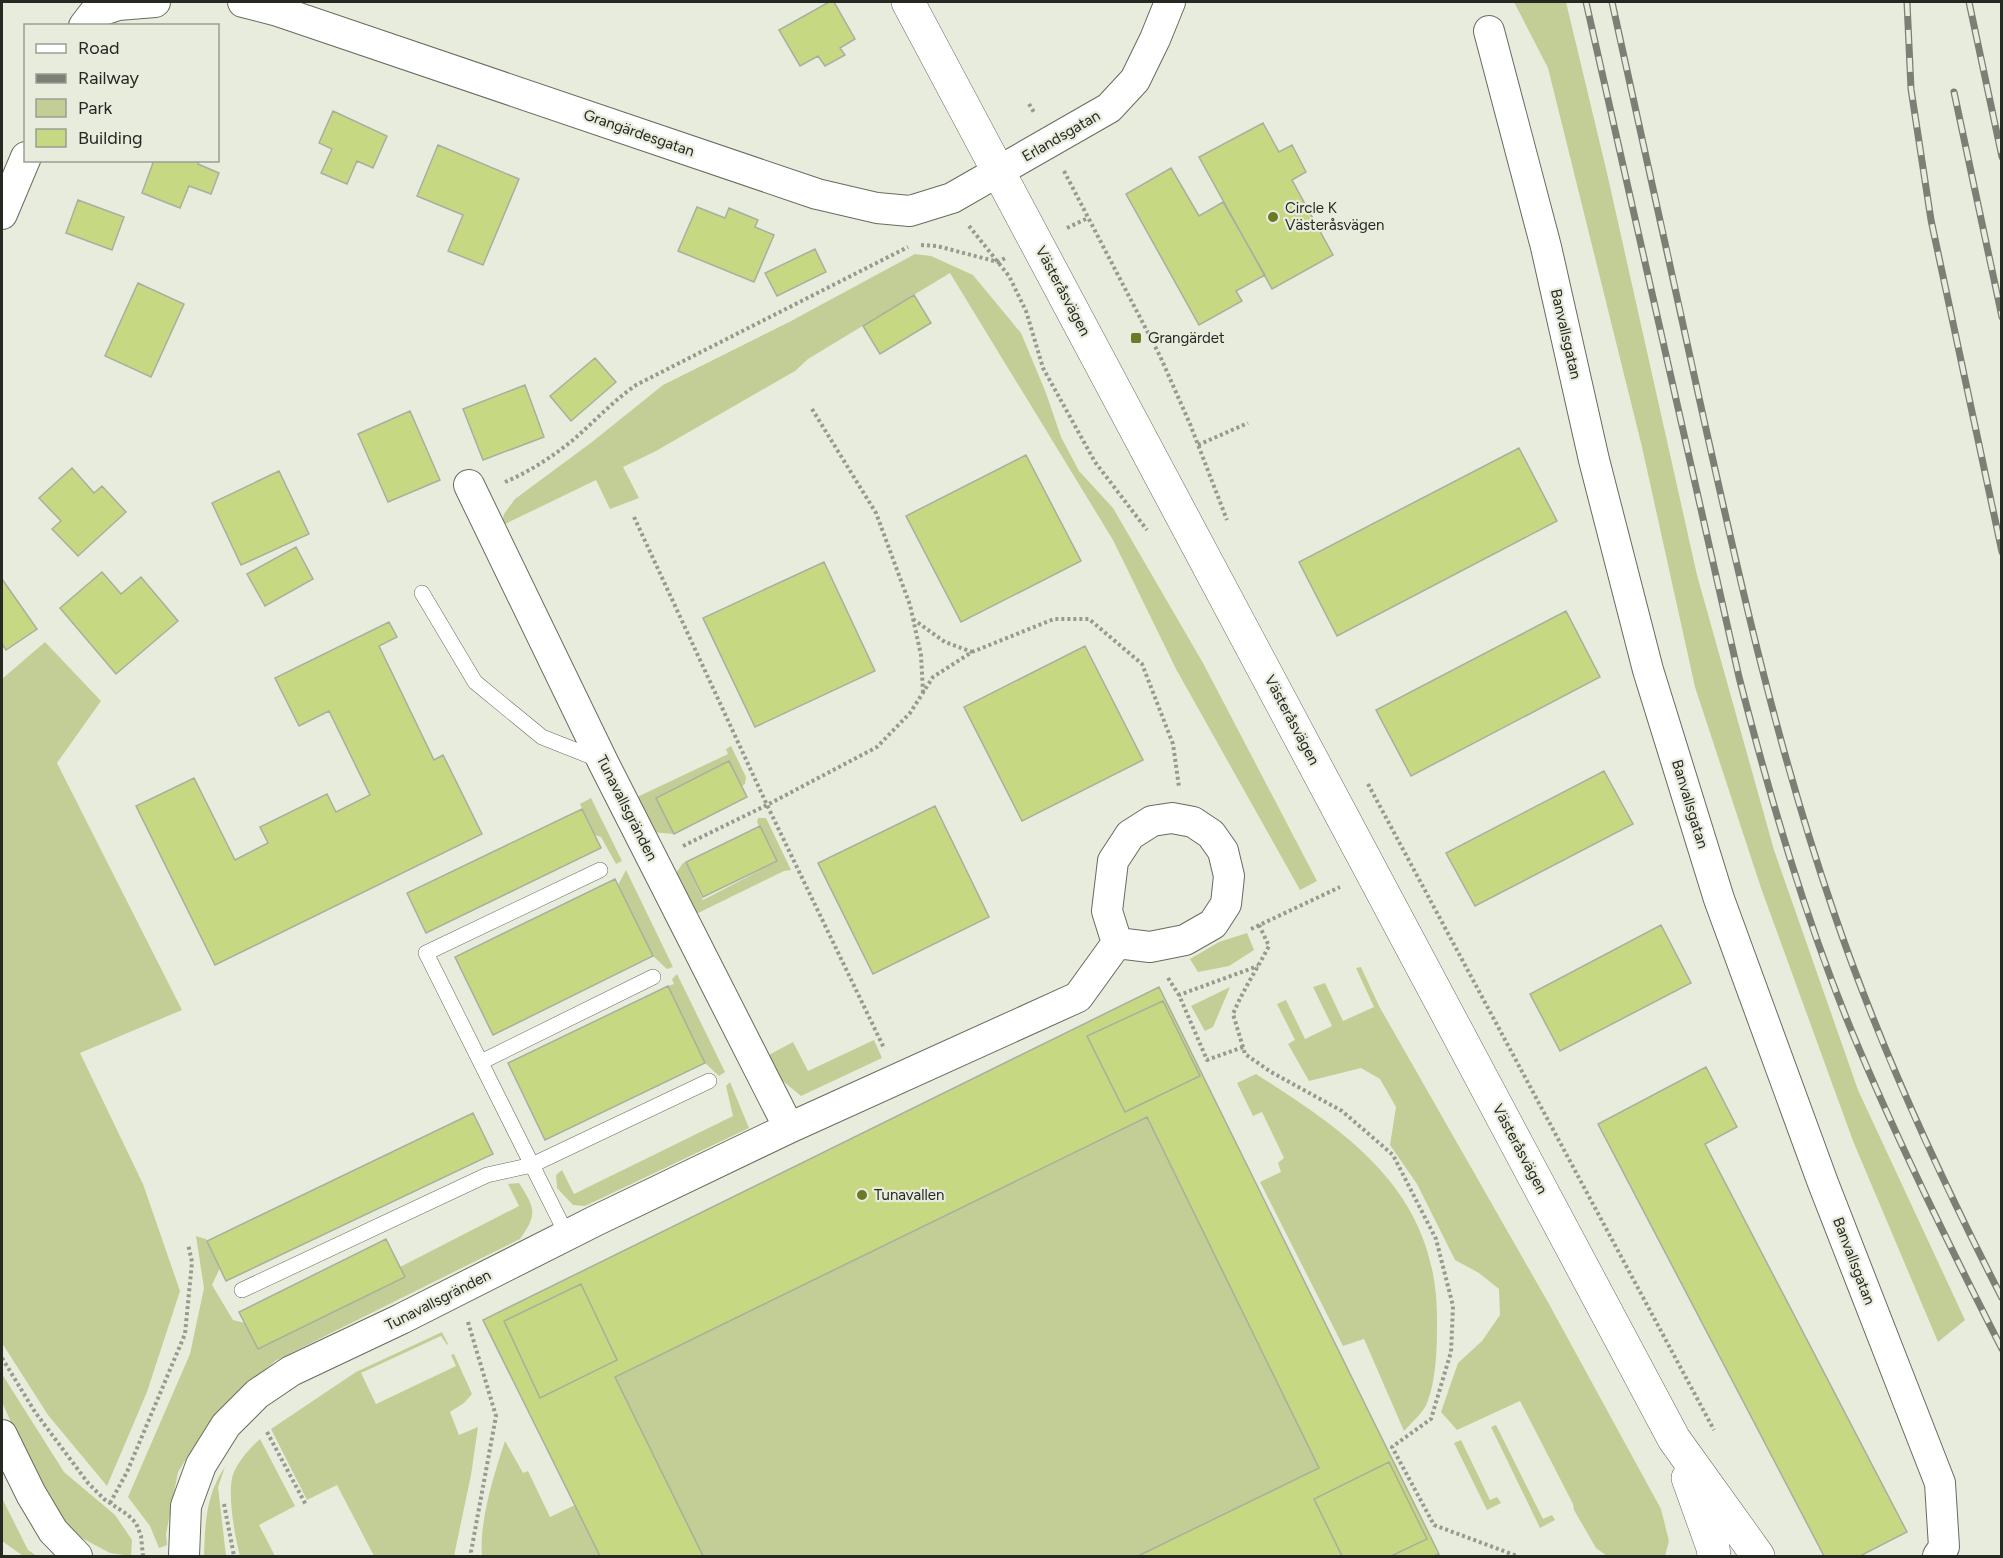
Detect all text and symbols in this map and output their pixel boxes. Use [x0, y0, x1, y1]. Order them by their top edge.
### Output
legend [24, 24, 219, 162]
text: Road [78, 37, 119, 59]
text: Railway [78, 67, 140, 89]
text: Park [78, 97, 113, 119]
street label: Grangärdesgatan [581, 106, 697, 160]
street label: Erlandsgatan [1019, 106, 1103, 166]
text: Building [78, 127, 143, 149]
place label: Circle K Västeråsvägen [1285, 199, 1384, 234]
marker: Circle K Västeråsvägen [1266, 210, 1280, 224]
street label: Västeråsvägen [1032, 243, 1094, 339]
street label: Banvallsgatan [1547, 287, 1585, 381]
place label: Grangärdet [1148, 329, 1225, 347]
marker: Grangärdet [1129, 331, 1143, 345]
street label: Västeråsvägen [1261, 672, 1323, 768]
street label: Tunavallsgränden [593, 752, 661, 864]
street label: Banvallsgatan [1668, 757, 1712, 851]
street label: Västeråsvägen [1489, 1101, 1551, 1197]
place label: Tunavallen [874, 1186, 944, 1204]
marker: Tunavallen [855, 1188, 869, 1202]
street label: Banvallsgatan [1829, 1215, 1879, 1307]
street label: Tunavallsgränden [382, 1266, 494, 1334]

